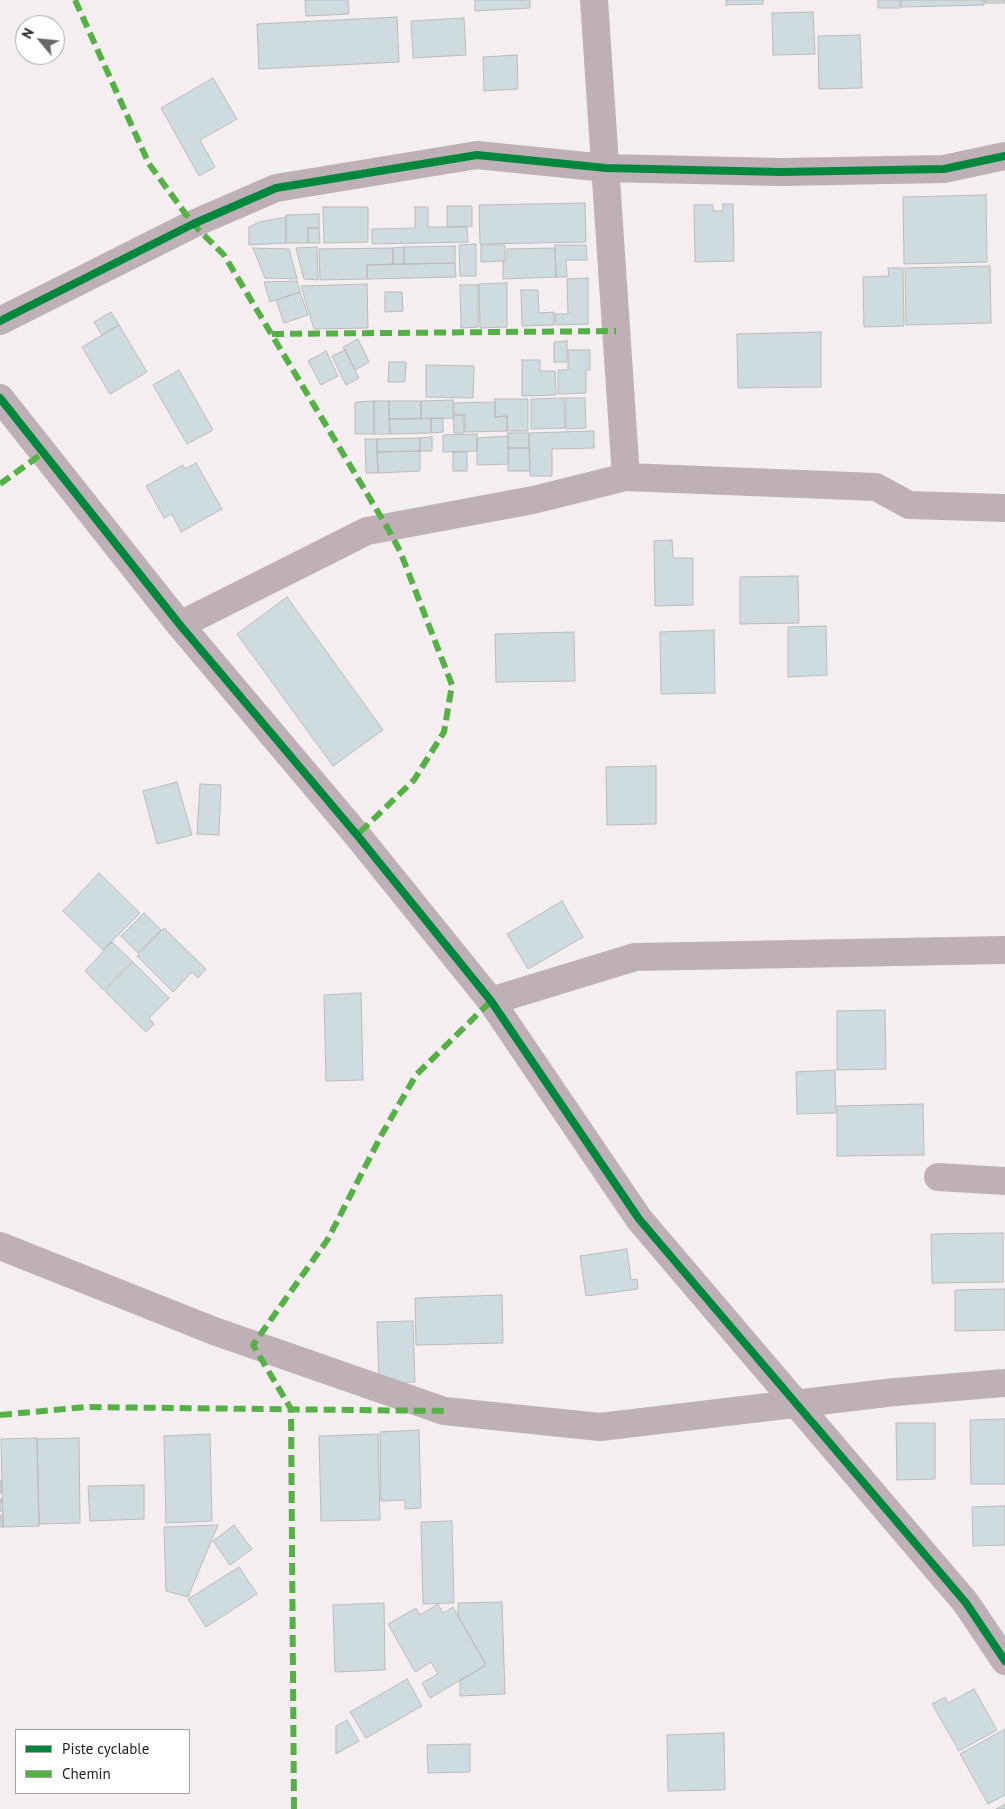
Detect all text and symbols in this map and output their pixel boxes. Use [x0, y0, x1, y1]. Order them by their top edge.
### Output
north arrow [15, 15, 65, 65]
text: N [18, 25, 38, 42]
legend [15, 1729, 190, 1794]
text: Piste cyclable [62, 1739, 149, 1758]
text: Chemin [62, 1764, 111, 1783]

